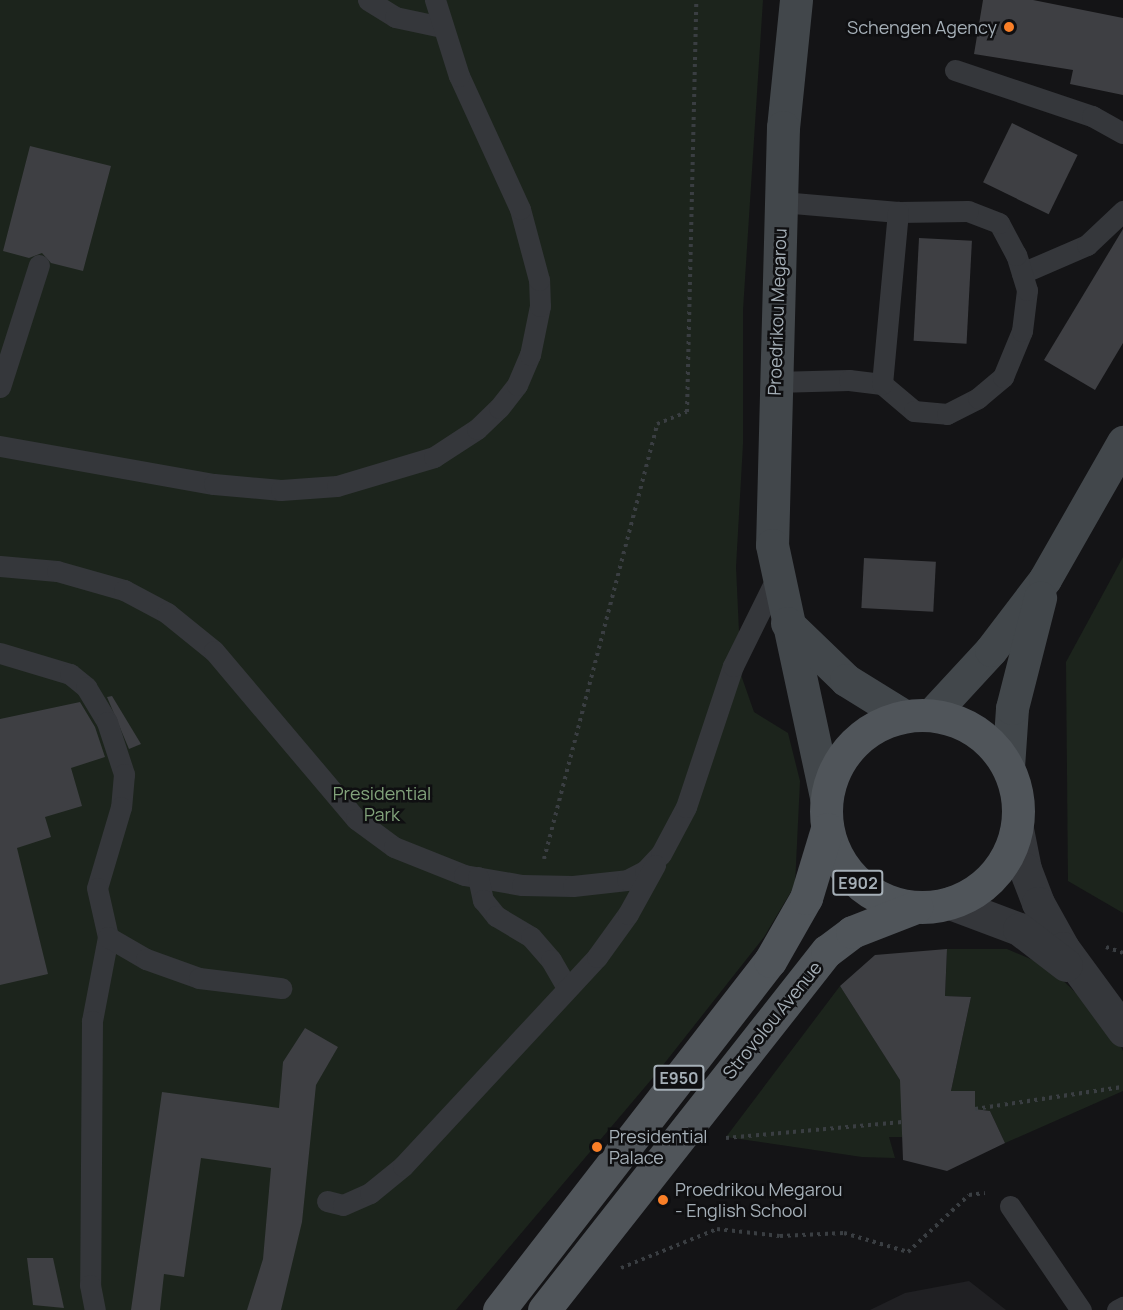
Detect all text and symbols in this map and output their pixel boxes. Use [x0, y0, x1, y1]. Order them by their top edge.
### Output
place label: Schengen Agency [847, 16, 997, 38]
marker: Schengen Agency [1002, 20, 1016, 34]
street label: Proedrikou Megarou [763, 228, 791, 396]
park label: Presidential Park [333, 783, 431, 826]
road number: E902 [831, 870, 885, 896]
street label: Strovolou Avenue [718, 957, 826, 1083]
road number: E950 [652, 1065, 706, 1091]
place label: Presidential Palace [609, 1126, 708, 1168]
marker: Presidential Palace [590, 1140, 604, 1154]
place label: Proedrikou Megarou - English School [675, 1179, 842, 1222]
marker: Proedrikou Megarou - English School [656, 1193, 670, 1207]

